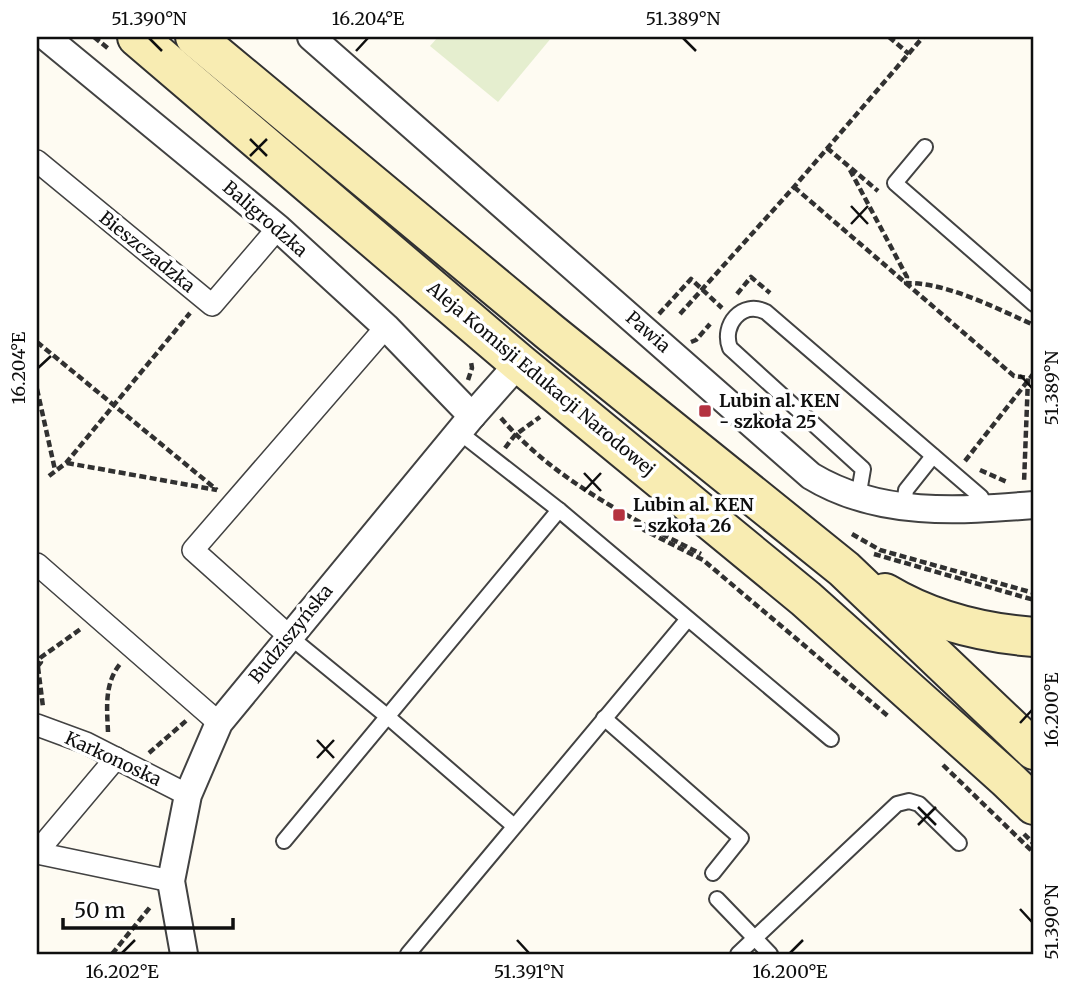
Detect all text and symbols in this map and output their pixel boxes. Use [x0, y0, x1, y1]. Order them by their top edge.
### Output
text: 51.390°N [111, 7, 187, 30]
text: 16.204°E [332, 7, 405, 30]
text: 51.389°N [646, 7, 720, 30]
street label: Baligrodzka [218, 176, 313, 262]
street label: Bieszczadzka [95, 206, 200, 297]
street label: Aleja Komisji Edukacji Narodowej [422, 276, 660, 481]
street label: Pawia [621, 306, 676, 357]
text: 16.204°E [7, 331, 30, 404]
text: 51.389°N [1040, 351, 1063, 425]
place label: Lubin al. KEN - szkoła 25 [719, 389, 840, 433]
marker: Lubin al. KEN - szkoła 25 [697, 403, 713, 419]
place label: Lubin al. KEN - szkoła 26 [633, 493, 754, 537]
marker: Lubin al. KEN - szkoła 26 [611, 507, 627, 523]
street label: Budziszyńska [244, 579, 338, 688]
text: 16.200°E [1040, 672, 1063, 748]
street label: Karkonoska [61, 726, 165, 791]
text: 51.390°N [1040, 884, 1063, 960]
scale bar [63, 886, 233, 930]
text: 50 m [74, 897, 125, 924]
text: 16.202°E [85, 960, 159, 983]
text: 51.391°N [494, 960, 564, 983]
text: 16.200°E [752, 960, 828, 983]

